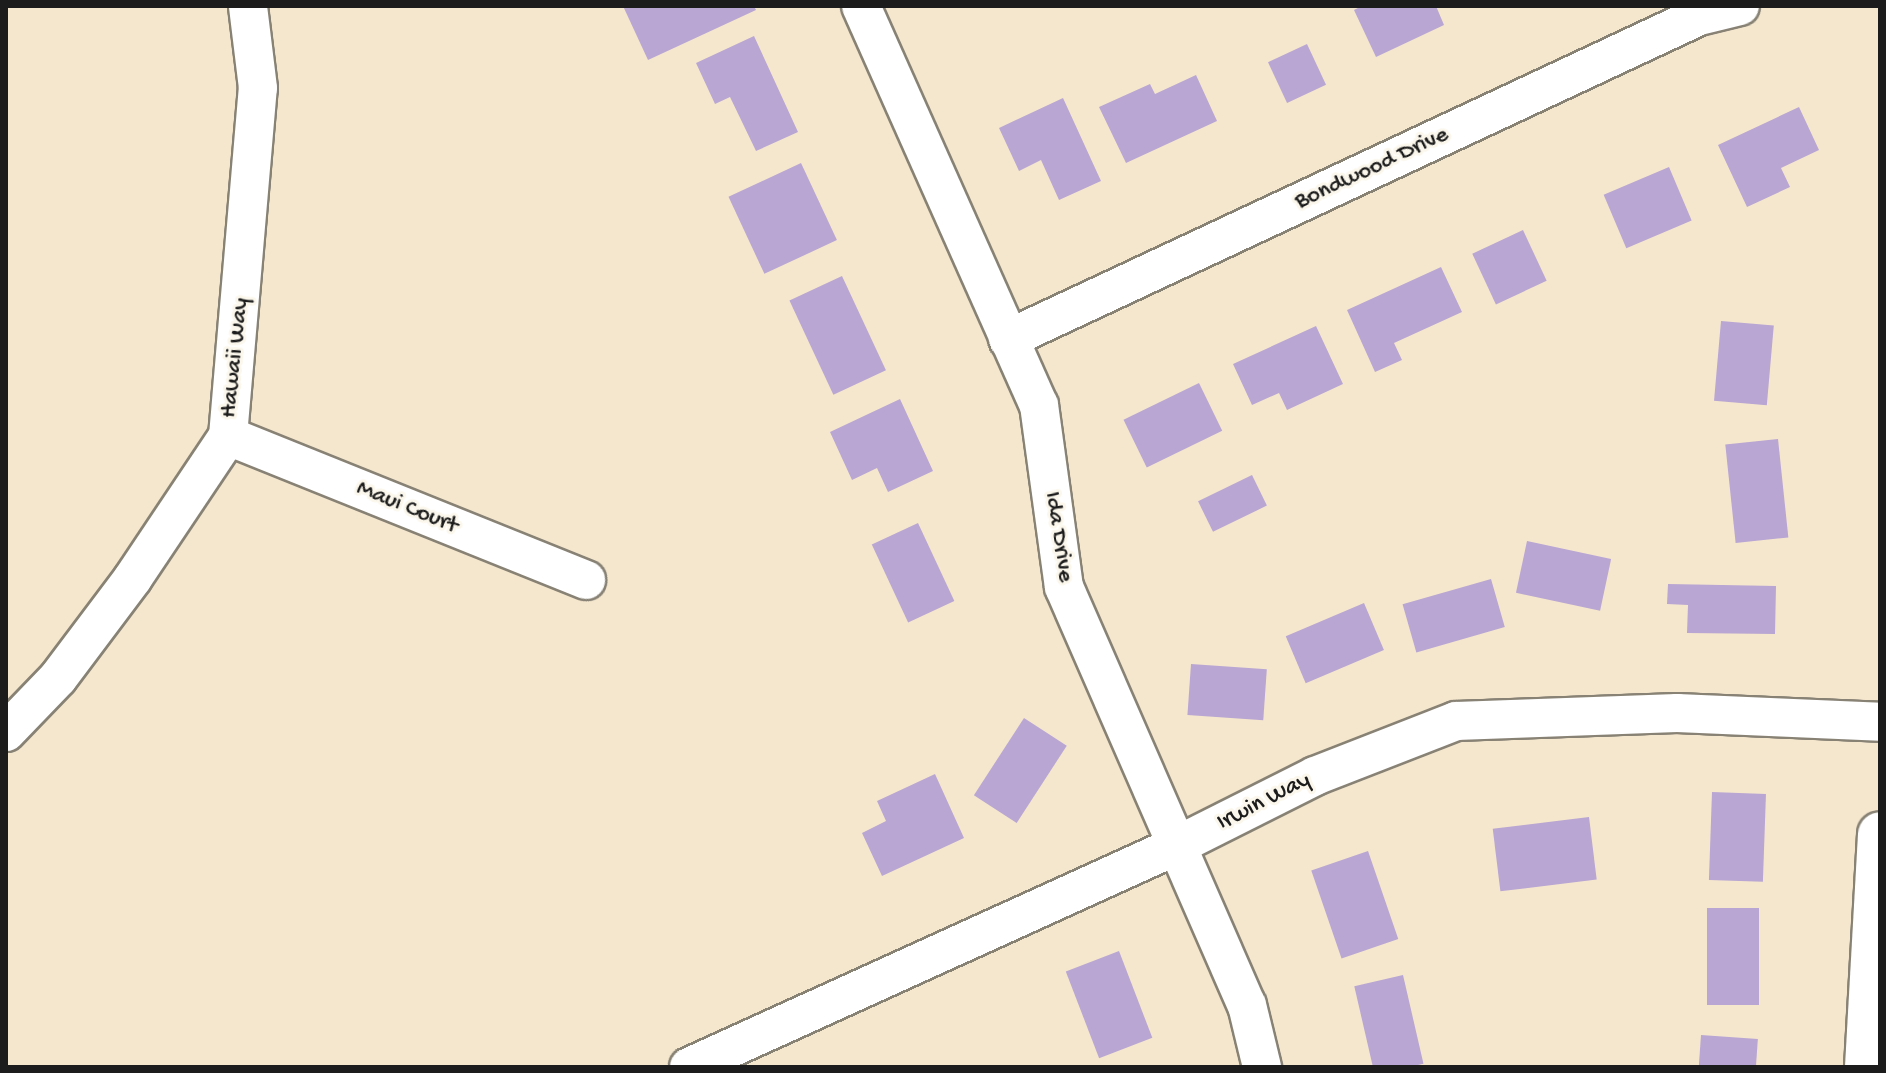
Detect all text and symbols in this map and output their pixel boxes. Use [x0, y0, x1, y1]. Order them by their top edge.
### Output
street label: Bondwood Drive [1291, 121, 1453, 217]
street label: Hawaii Way [215, 297, 257, 419]
street label: Maui Court [352, 475, 462, 541]
street label: Ida Drive [1037, 490, 1079, 584]
street label: Irwin Way [1213, 766, 1315, 838]

